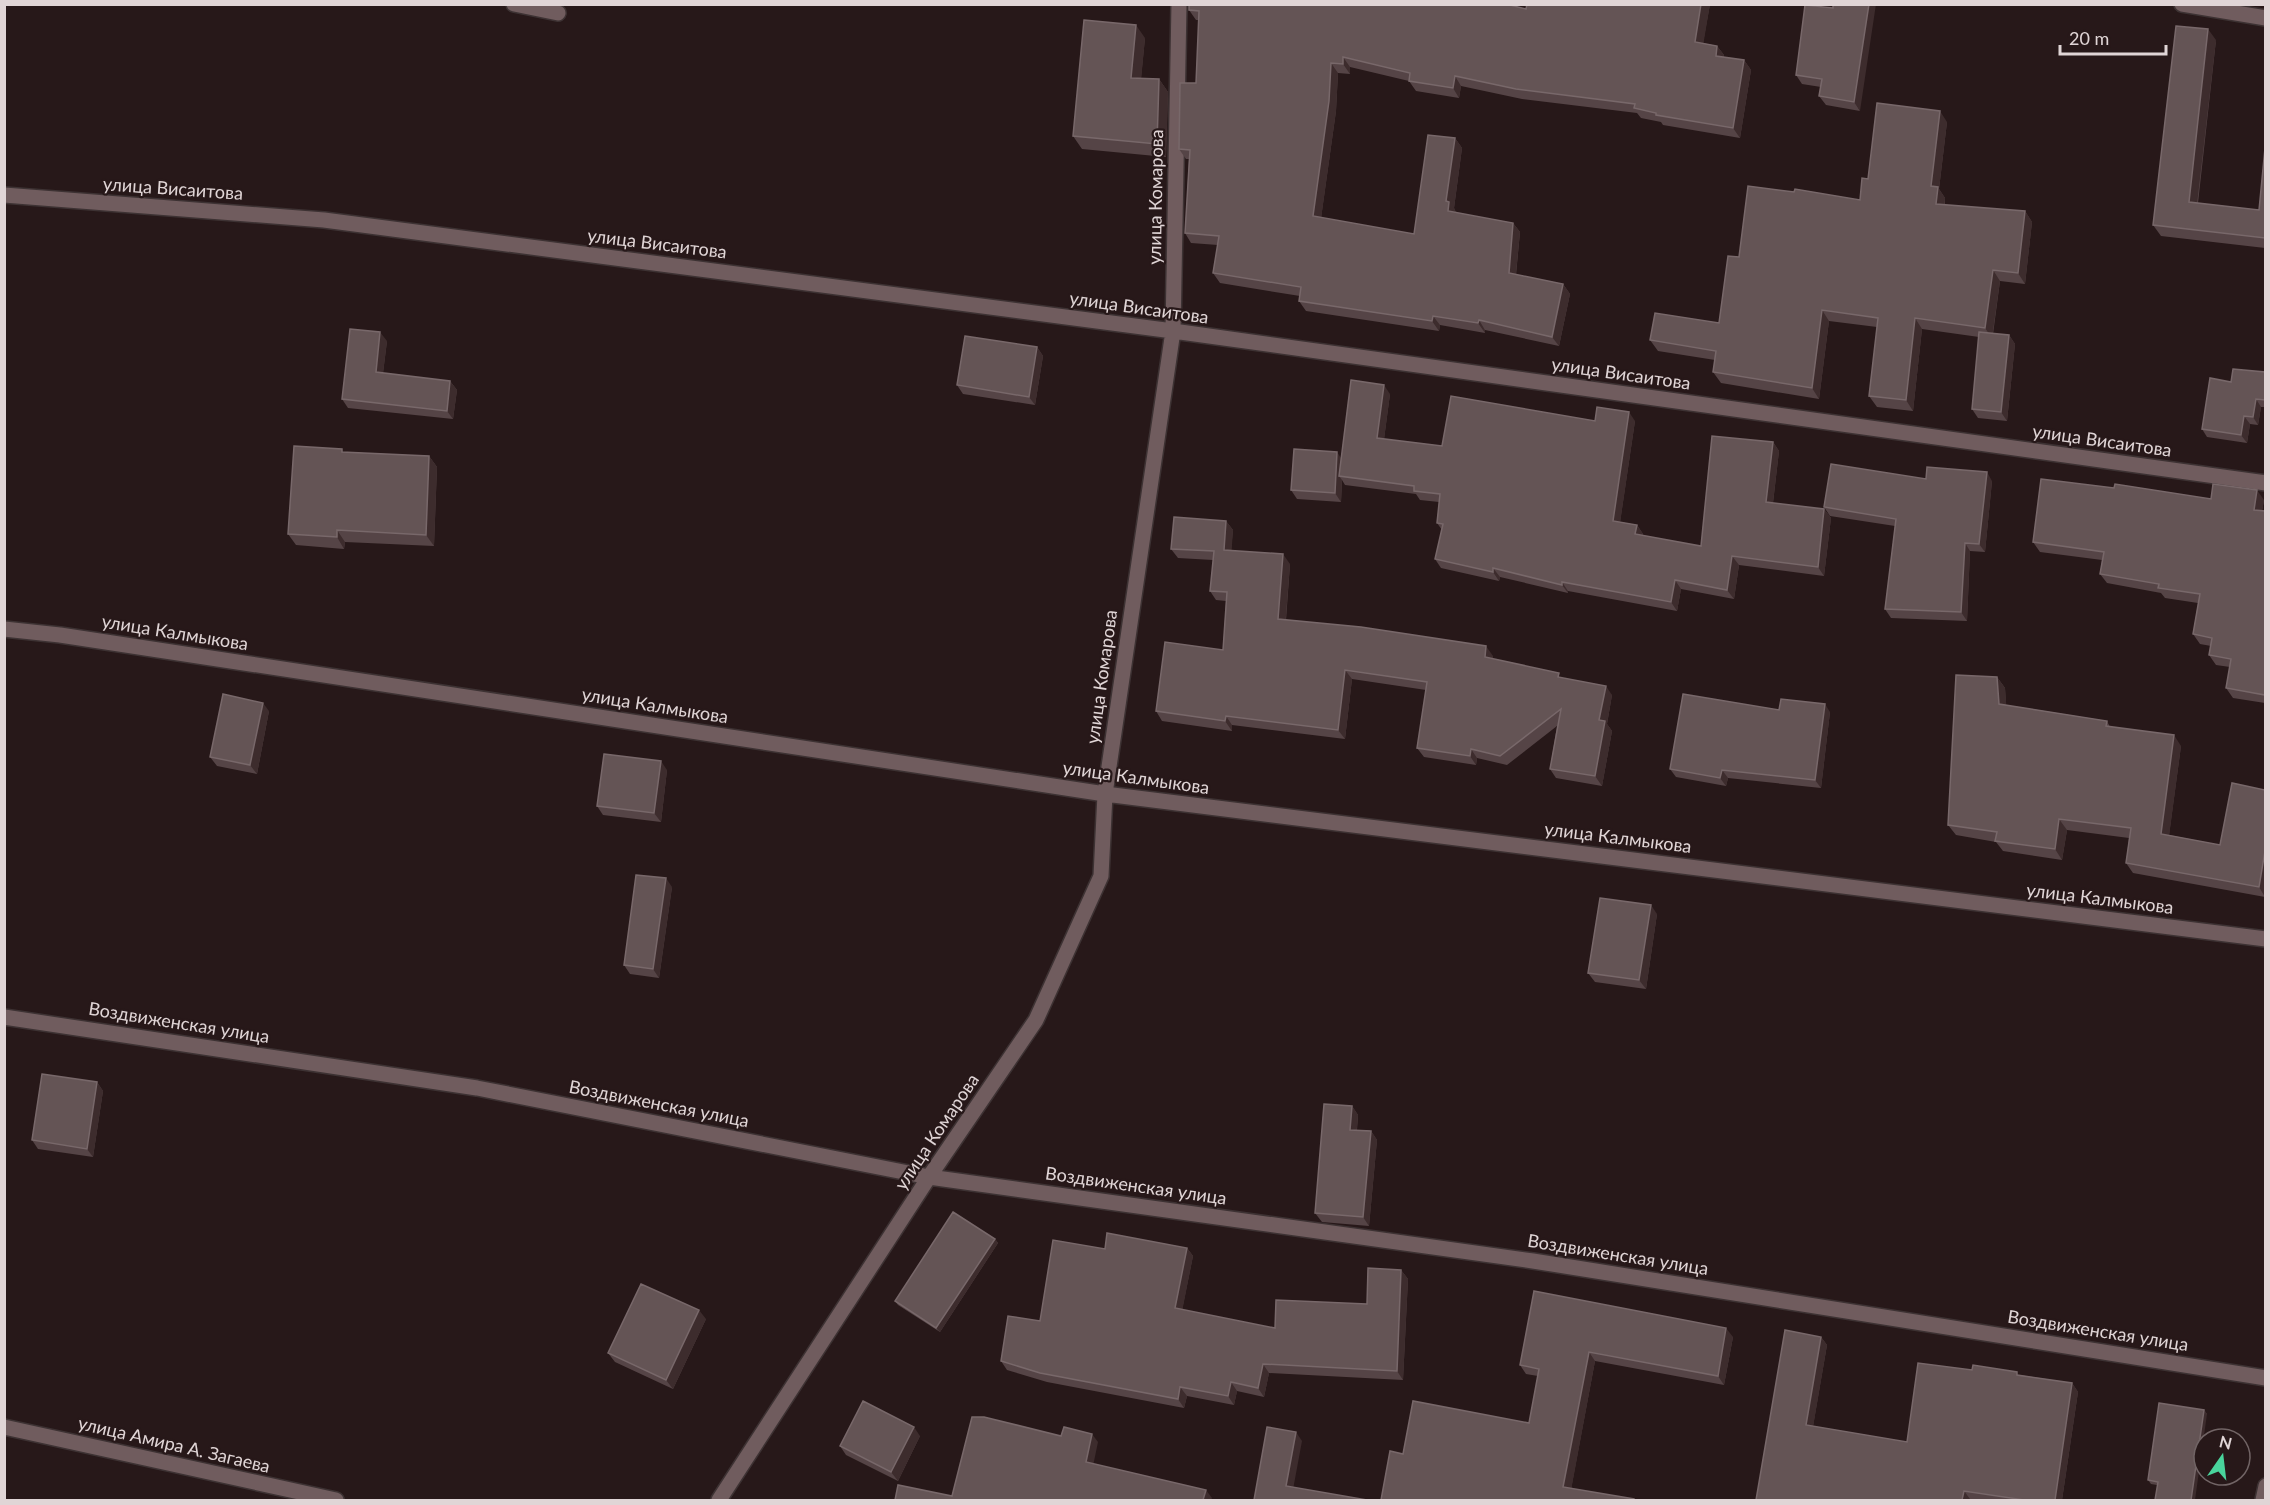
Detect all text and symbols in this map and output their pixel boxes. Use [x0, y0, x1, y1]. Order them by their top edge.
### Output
scale bar [2060, 18, 2166, 56]
text: 20 m [2069, 27, 2109, 49]
street label: улица Комарова [1143, 129, 1167, 265]
street label: улица Висаитова [102, 172, 244, 204]
street label: улица Висаитова [586, 224, 728, 262]
street label: улица Висаитова [1068, 286, 1210, 328]
street label: улица Висаитова [1550, 352, 1692, 394]
street label: улица Висаитова [2031, 419, 2173, 461]
street label: улица Комарова [1081, 608, 1121, 745]
street label: улица Калмыкова [100, 610, 250, 654]
street label: улица Калмыкова [580, 683, 730, 727]
street label: улица Калмыкова [1061, 756, 1211, 798]
street label: улица Калмыкова [1543, 817, 1693, 857]
street label: улица Калмыкова [2025, 878, 2175, 918]
street label: Воздвиженская улица [87, 997, 271, 1047]
street label: улица Комарова [889, 1069, 983, 1194]
street label: Воздвиженская улица [567, 1075, 751, 1131]
street label: Воздвиженская улица [1044, 1161, 1228, 1209]
street label: Воздвиженская улица [1526, 1229, 1710, 1279]
street label: Воздвиженская улица [2006, 1305, 2190, 1355]
street label: улица Амира А. Загаева [76, 1411, 272, 1477]
north arrow [2192, 1427, 2252, 1487]
text: N [2217, 1431, 2234, 1453]

